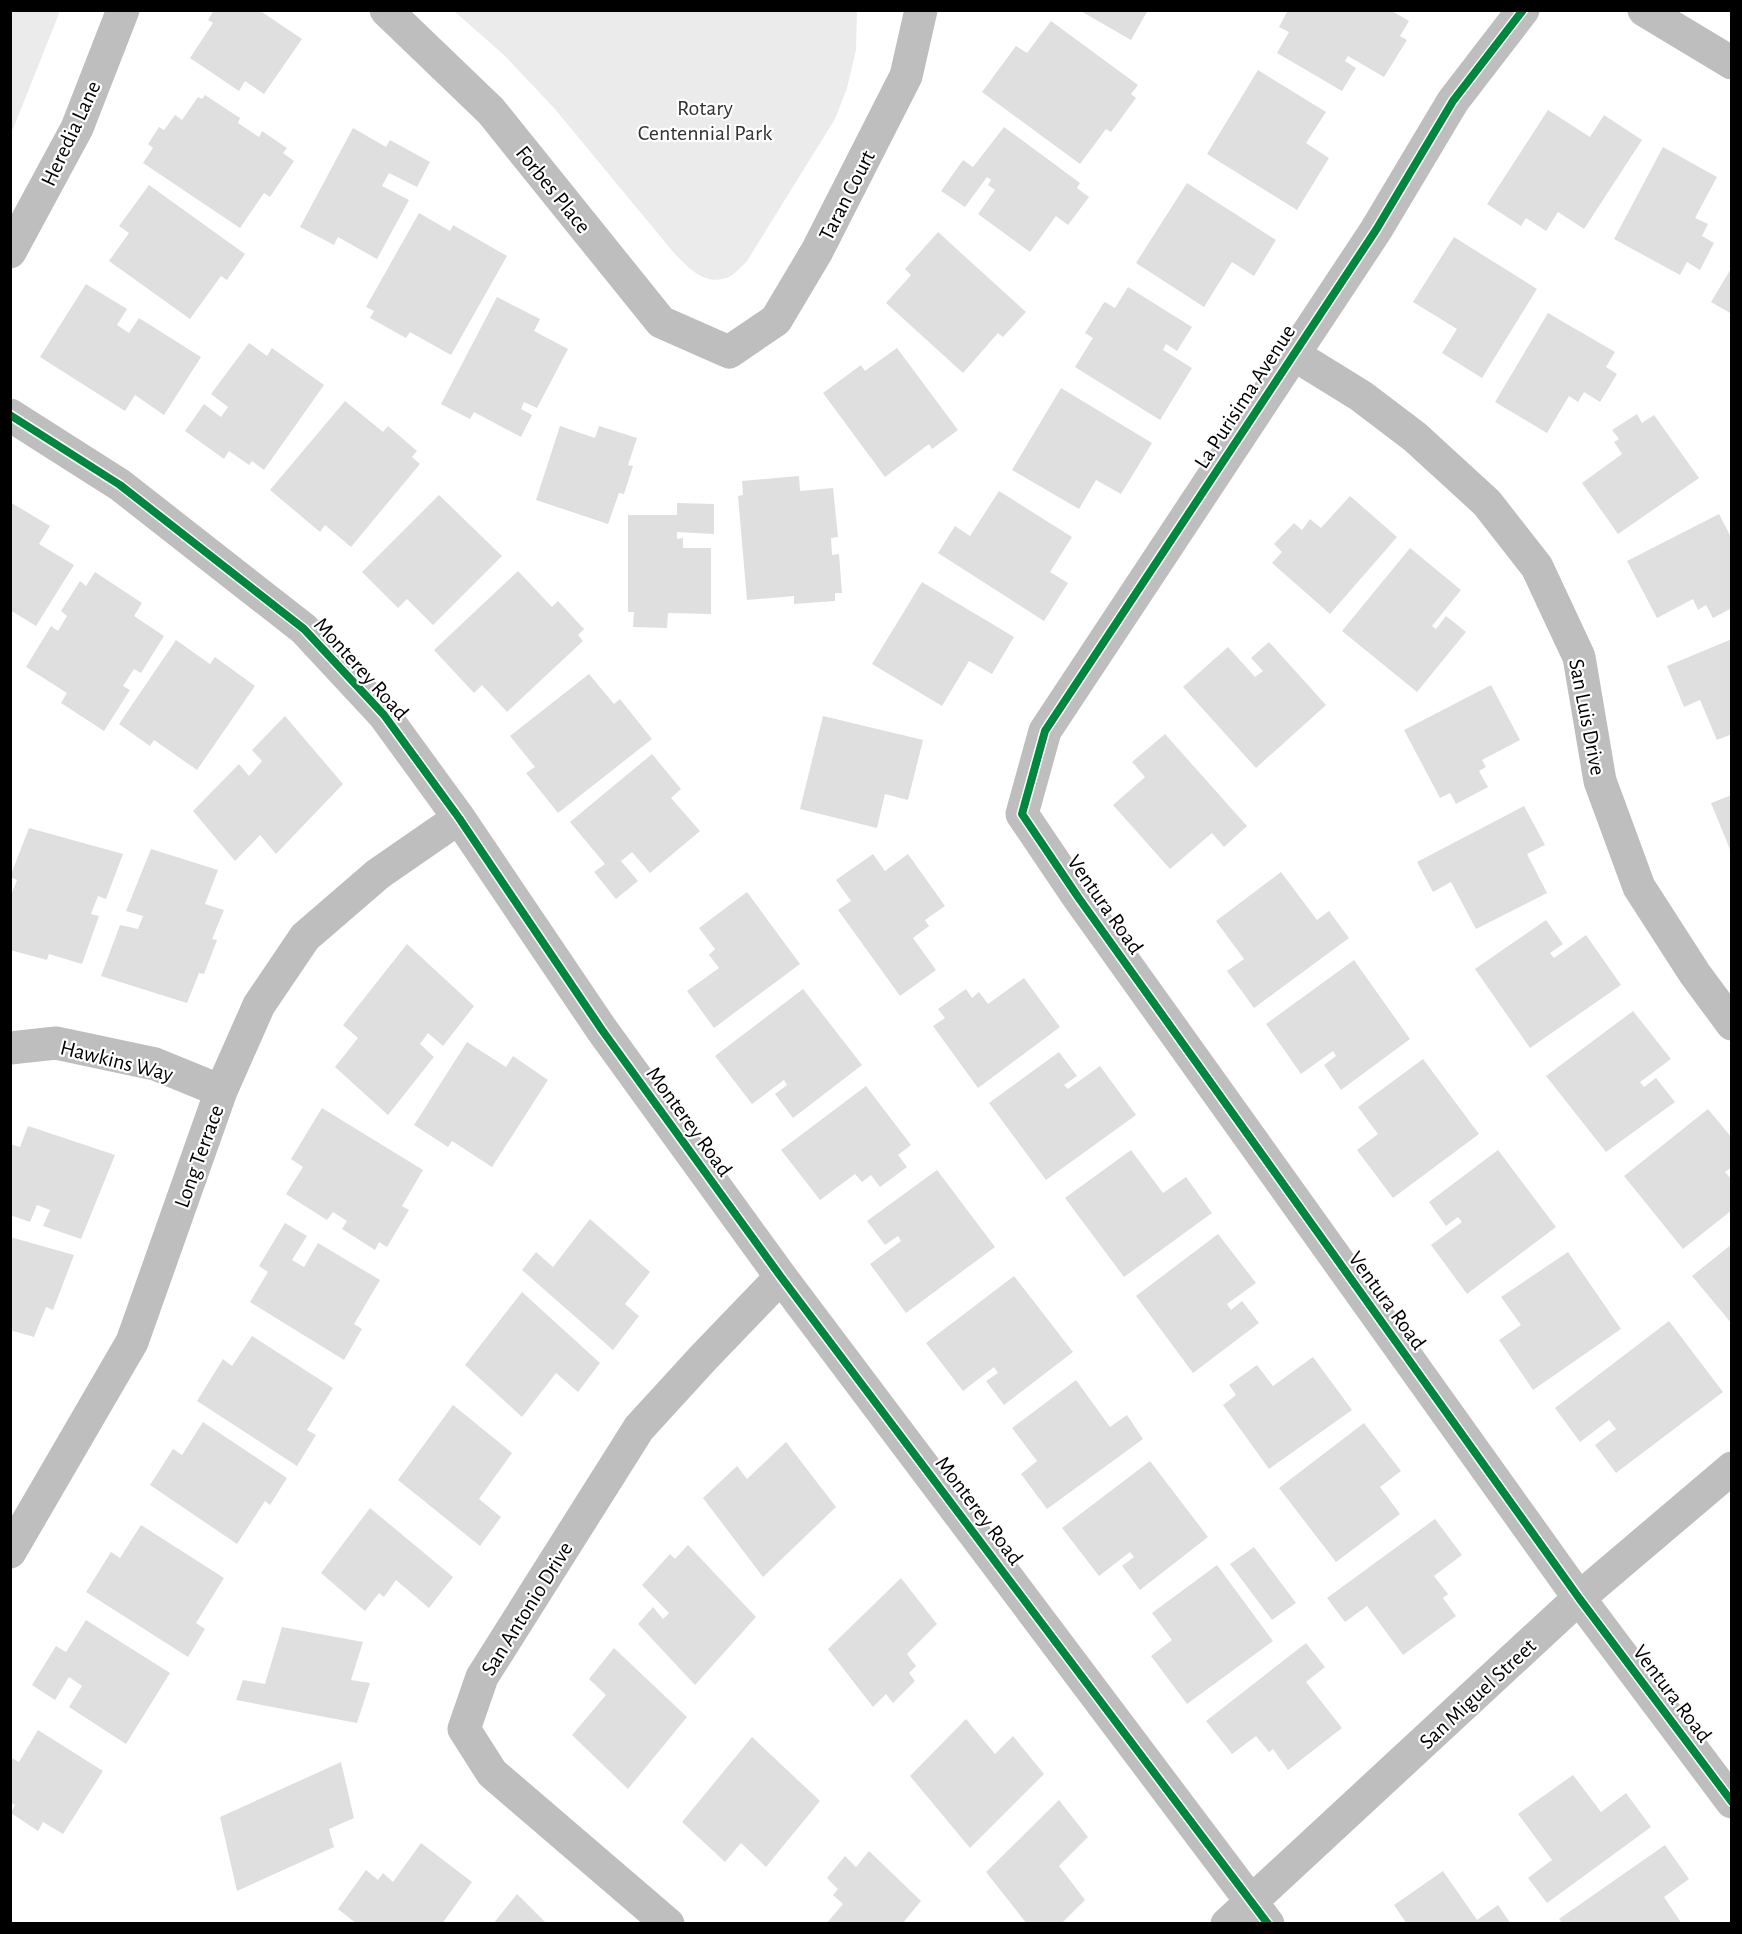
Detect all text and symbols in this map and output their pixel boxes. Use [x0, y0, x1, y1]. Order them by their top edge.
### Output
street label: Heredia Lane [37, 78, 105, 189]
park label: Rotary Centennial Park [638, 97, 772, 144]
street label: Forbes Place [512, 142, 595, 237]
street label: Taran Court [815, 147, 879, 244]
street label: La Purisima Avenue [1190, 321, 1299, 472]
street label: Monterey Road [310, 613, 413, 724]
street label: San Luis Drive [1565, 657, 1609, 777]
street label: Ventura Road [1063, 851, 1147, 958]
street label: Hawkins Way [58, 1036, 176, 1086]
street label: Monterey Road [642, 1063, 736, 1181]
street label: Long Terrace [170, 1102, 228, 1211]
street label: Ventura Road [1344, 1247, 1430, 1354]
street label: Monterey Road [931, 1452, 1027, 1569]
street label: San Antonio Drive [477, 1538, 577, 1679]
street label: San Miguel Street [1415, 1634, 1540, 1753]
street label: Ventura Road [1629, 1641, 1716, 1746]

